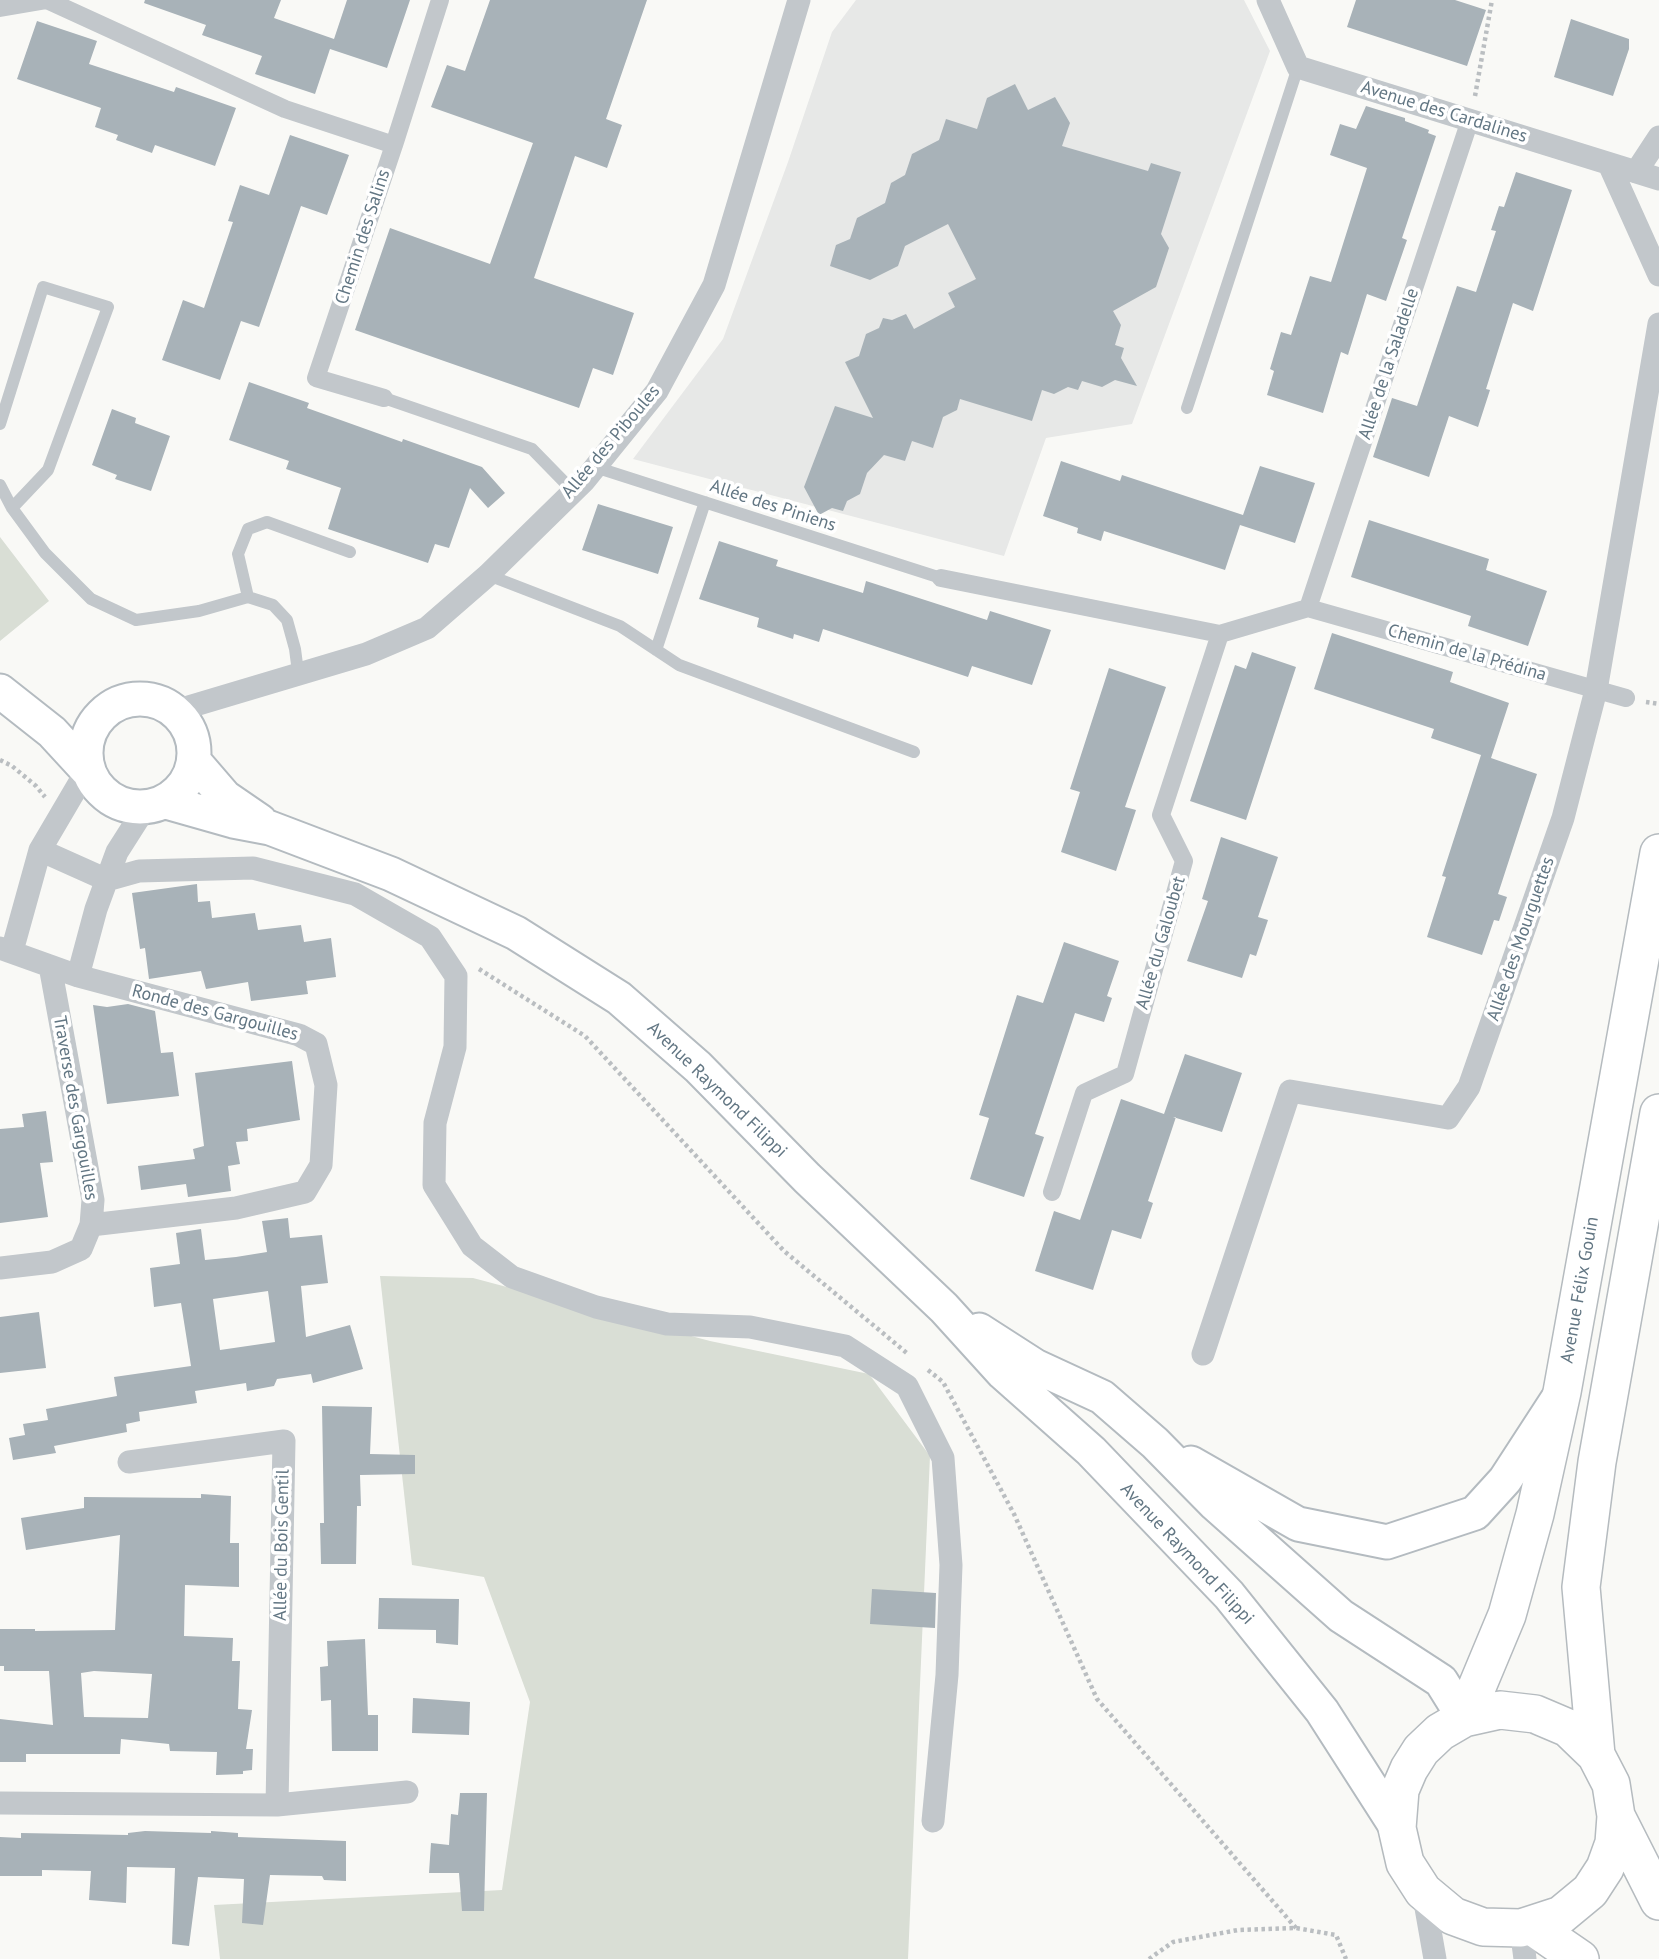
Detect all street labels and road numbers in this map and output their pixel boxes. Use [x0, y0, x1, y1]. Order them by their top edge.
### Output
street label: Avenue des Cardalines [1358, 76, 1530, 148]
street label: Chemin des Salins [331, 167, 395, 307]
street label: Allée de la Saladelle [1354, 286, 1424, 442]
street label: Allée des Piboules [557, 381, 665, 503]
street label: Allée des Piniens [707, 475, 839, 537]
street label: Chemin de la Prédina [1385, 620, 1549, 686]
street label: Allée des Mourguettes [1483, 854, 1559, 1024]
street label: Allée du Galoubet [1132, 874, 1190, 1012]
street label: Ronde des Gargouilles [129, 980, 301, 1046]
street label: Traverse des Gargouilles [48, 1014, 102, 1202]
street label: Avenue Raymond Filippi [643, 1018, 791, 1162]
street label: Avenue Félix Gouin [1556, 1215, 1604, 1365]
street label: Allée du Bois Gentil [270, 1469, 294, 1621]
street label: Avenue Raymond Filippi [1116, 1479, 1258, 1629]

